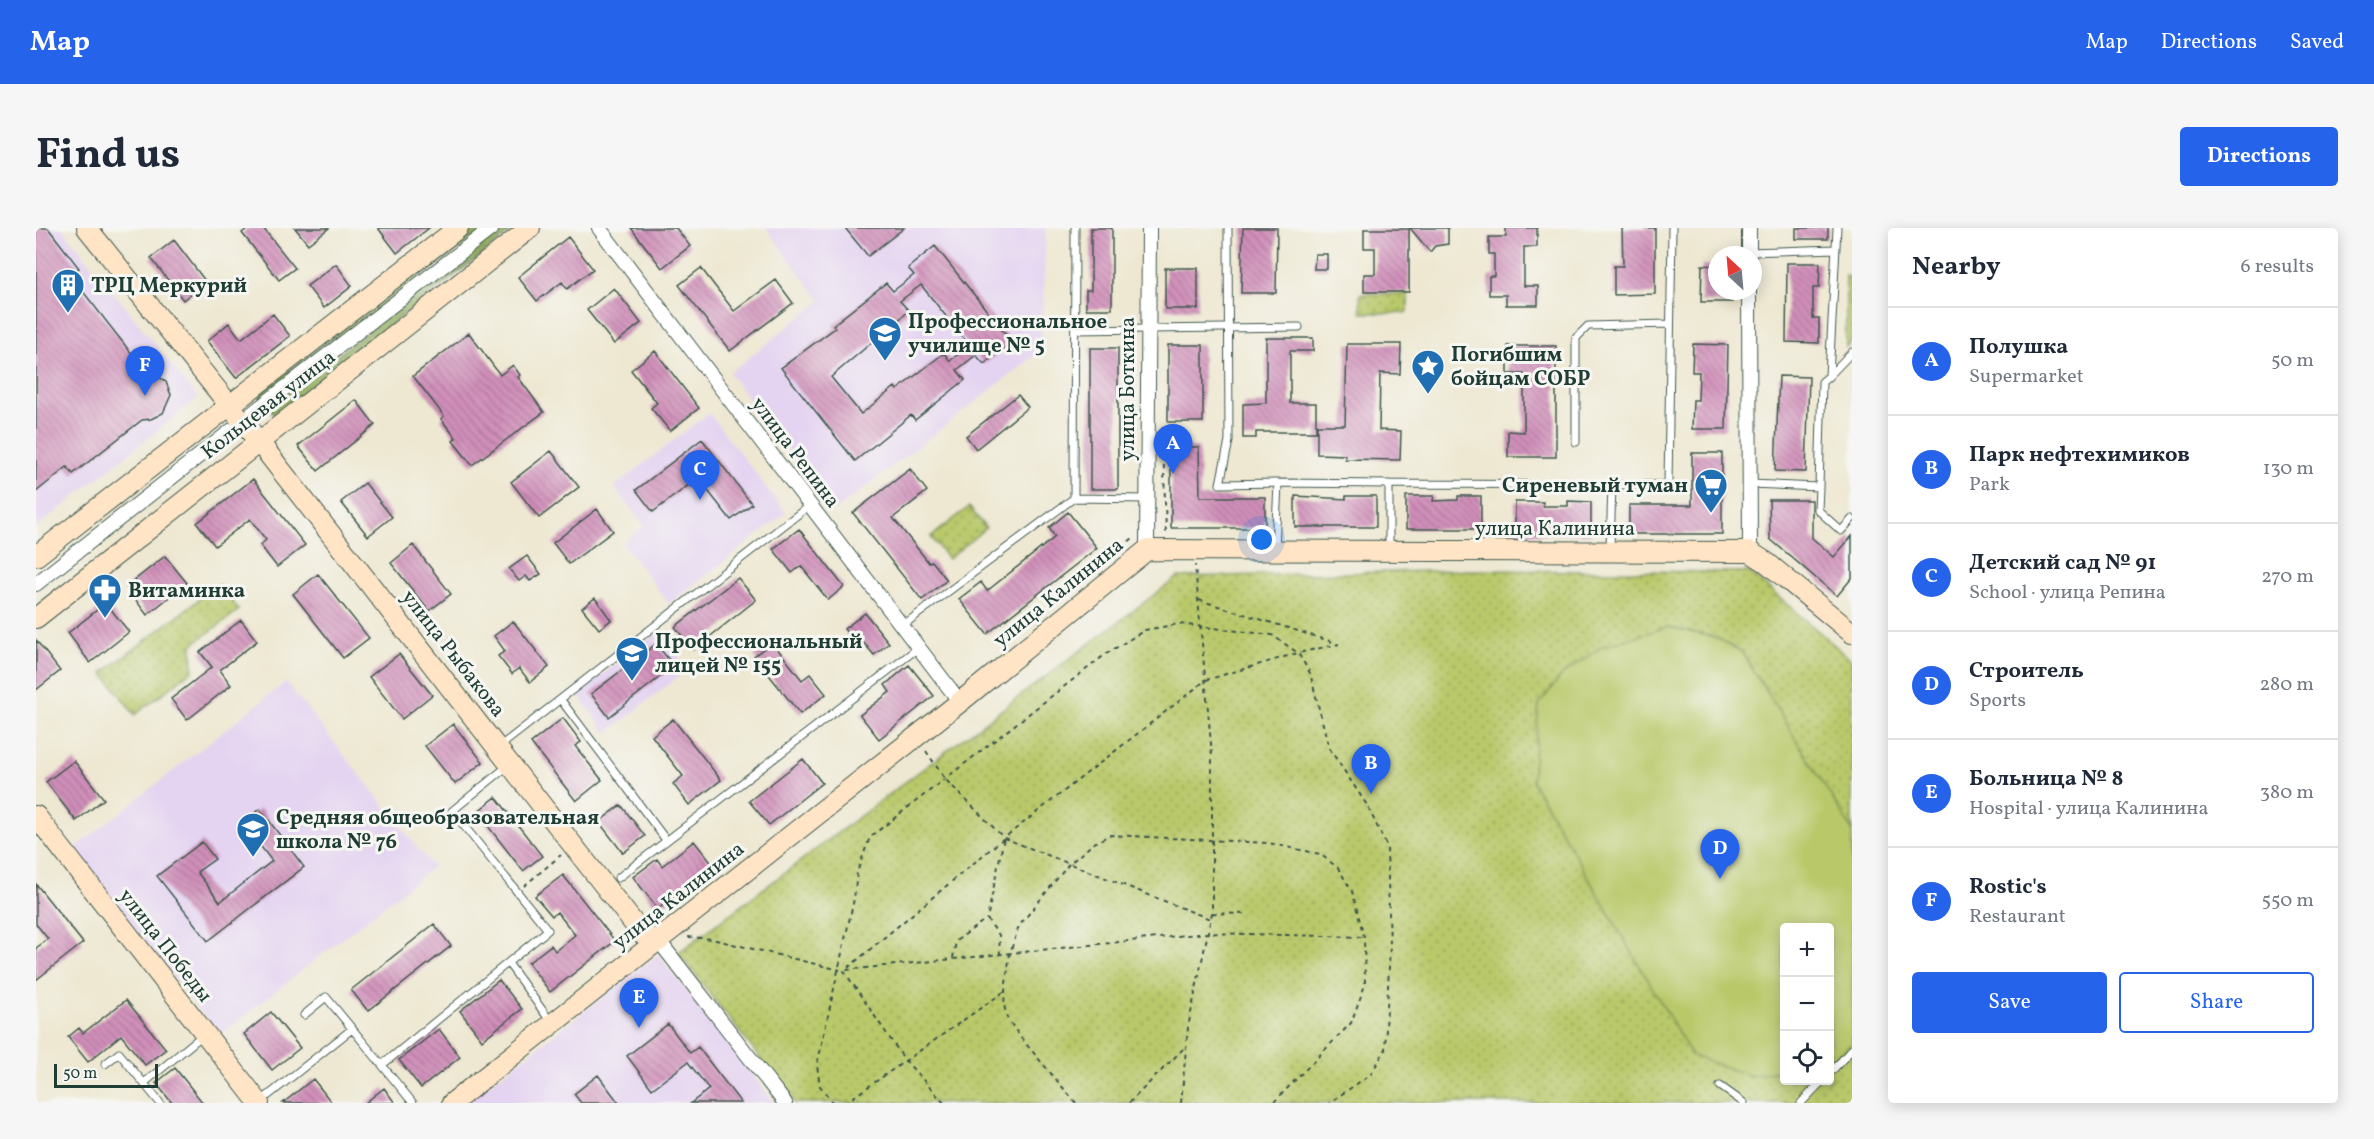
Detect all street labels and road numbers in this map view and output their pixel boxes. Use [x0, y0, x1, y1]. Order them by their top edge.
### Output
street label: улица Боткина [1114, 317, 1143, 461]
street label: Кольцевая улица [196, 343, 342, 467]
street label: улица Репина [743, 391, 846, 515]
street label: улица Калинина [1475, 515, 1635, 544]
street label: улица Калинина [987, 531, 1130, 655]
street label: улица Рыбакова [394, 584, 512, 724]
street label: улица Калинина [607, 835, 751, 957]
street label: улица Победы [111, 883, 219, 1009]

